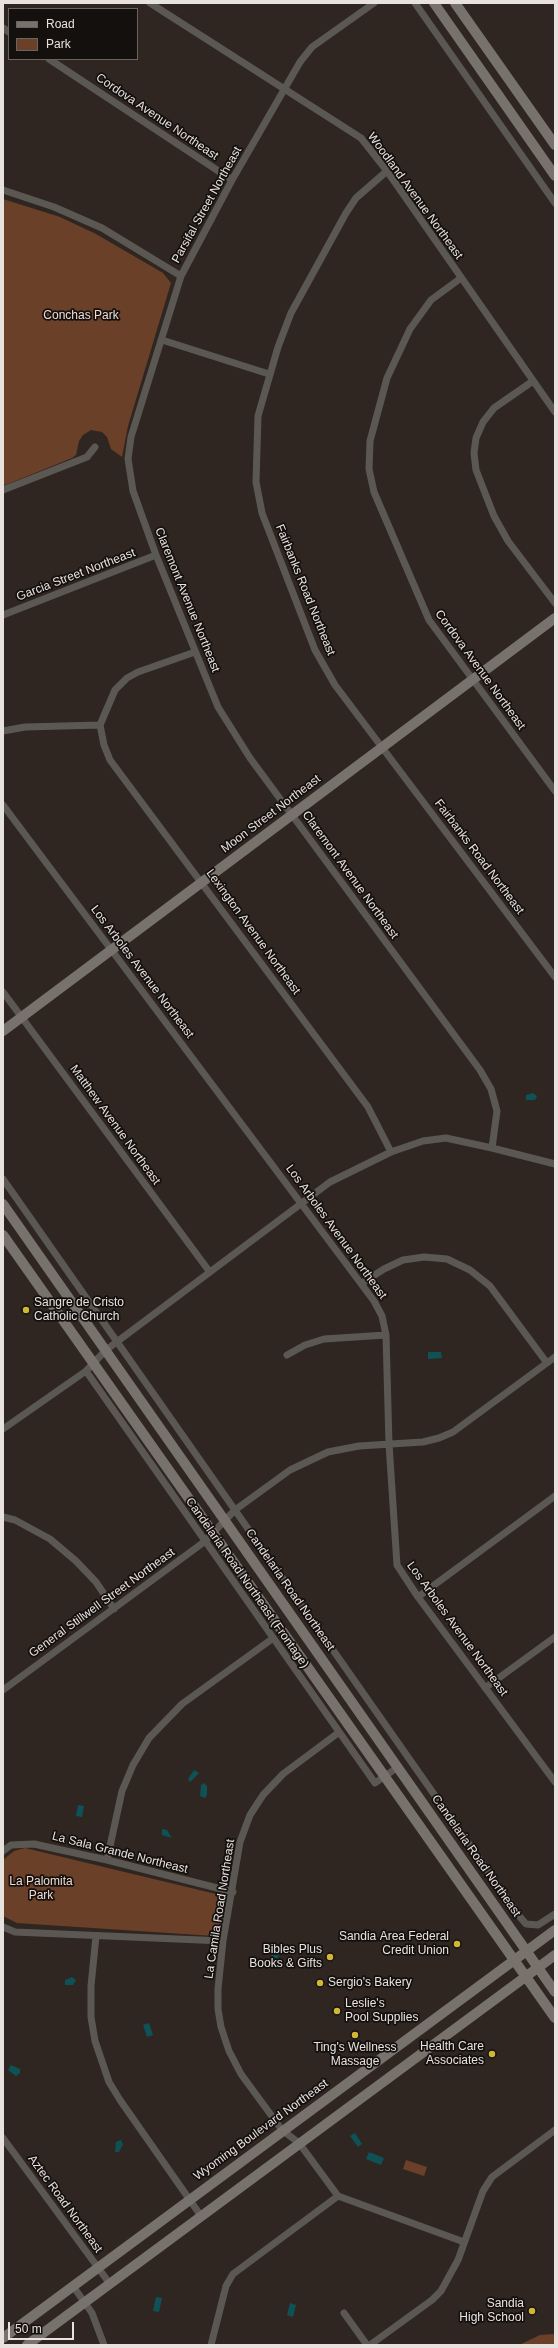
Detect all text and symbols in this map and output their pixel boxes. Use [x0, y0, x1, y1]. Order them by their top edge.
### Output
legend [8, 8, 138, 60]
text: Road [46, 17, 75, 31]
text: Park [46, 37, 71, 51]
street label: Cordova Avenue Northeast [93, 71, 221, 163]
street label: Woodland Avenue Northeast [364, 130, 466, 262]
street label: Parsifal Street Northeast [169, 144, 245, 266]
park label: Conchas Park [43, 309, 119, 323]
street label: Fairbanks Road Northeast [272, 522, 338, 658]
street label: Claremont Avenue Northeast [151, 526, 223, 674]
street label: Garcia Street Northeast [15, 546, 137, 604]
street label: Cordova Avenue Northeast [432, 607, 528, 733]
street label: Moon Street Northeast [218, 772, 324, 856]
street label: Fairbanks Road Northeast [431, 797, 527, 917]
street label: Claremont Avenue Northeast [299, 808, 401, 942]
street label: Lexington Avenue Northeast [203, 867, 303, 997]
street label: Los Arboles Avenue Northeast [87, 903, 197, 1041]
street label: Matthew Avenue Northeast [67, 1062, 163, 1188]
street label: Los Arboles Avenue Northeast [282, 1162, 390, 1302]
place label: Sangre de Cristo Catholic Church [34, 1296, 124, 1324]
marker: Sangre de Cristo Catholic Church [21, 1305, 31, 1315]
street label: Candelaria Road Northeast (Frontage) [182, 1495, 312, 1671]
street label: Candelaria Road Northeast [242, 1526, 338, 1654]
street label: General Stillwell Street Northeast [26, 1545, 178, 1661]
street label: Los Arboles Avenue Northeast [403, 1559, 511, 1699]
street label: Candelaria Road Northeast [428, 1792, 524, 1920]
street label: La Sala Grande Northeast [51, 1829, 189, 1877]
street label: La Camila Road Northeast [202, 1838, 238, 1980]
park label: La Palomita Park [9, 1875, 73, 1903]
place label: Sandia Area Federal Credit Union [339, 1930, 449, 1958]
marker: Sandia Area Federal Credit Union [452, 1939, 462, 1949]
place label: Bibles Plus Books & Gifts [249, 1943, 322, 1971]
marker: Bibles Plus Books & Gifts [325, 1952, 335, 1962]
place label: Sergio's Bakery [328, 1976, 412, 1990]
marker: Sergio's Bakery [315, 1978, 325, 1988]
place label: Leslie's Pool Supplies [345, 1997, 418, 2025]
marker: Leslie's Pool Supplies [332, 2006, 342, 2016]
marker: Ting's Wellness Massage [350, 2030, 360, 2040]
place label: Health Care Associates [420, 2040, 484, 2068]
place label: Ting's Wellness Massage [314, 2041, 396, 2069]
marker: Health Care Associates [487, 2049, 497, 2059]
street label: Wyoming Boulevard Northeast [191, 2076, 331, 2184]
street label: Aztec Road Northeast [25, 2152, 105, 2256]
place label: Sandia High School [459, 2297, 524, 2325]
marker: Sandia High School [527, 2306, 537, 2316]
scale bar [10, 2314, 76, 2340]
text: 50 m [15, 2322, 42, 2336]

